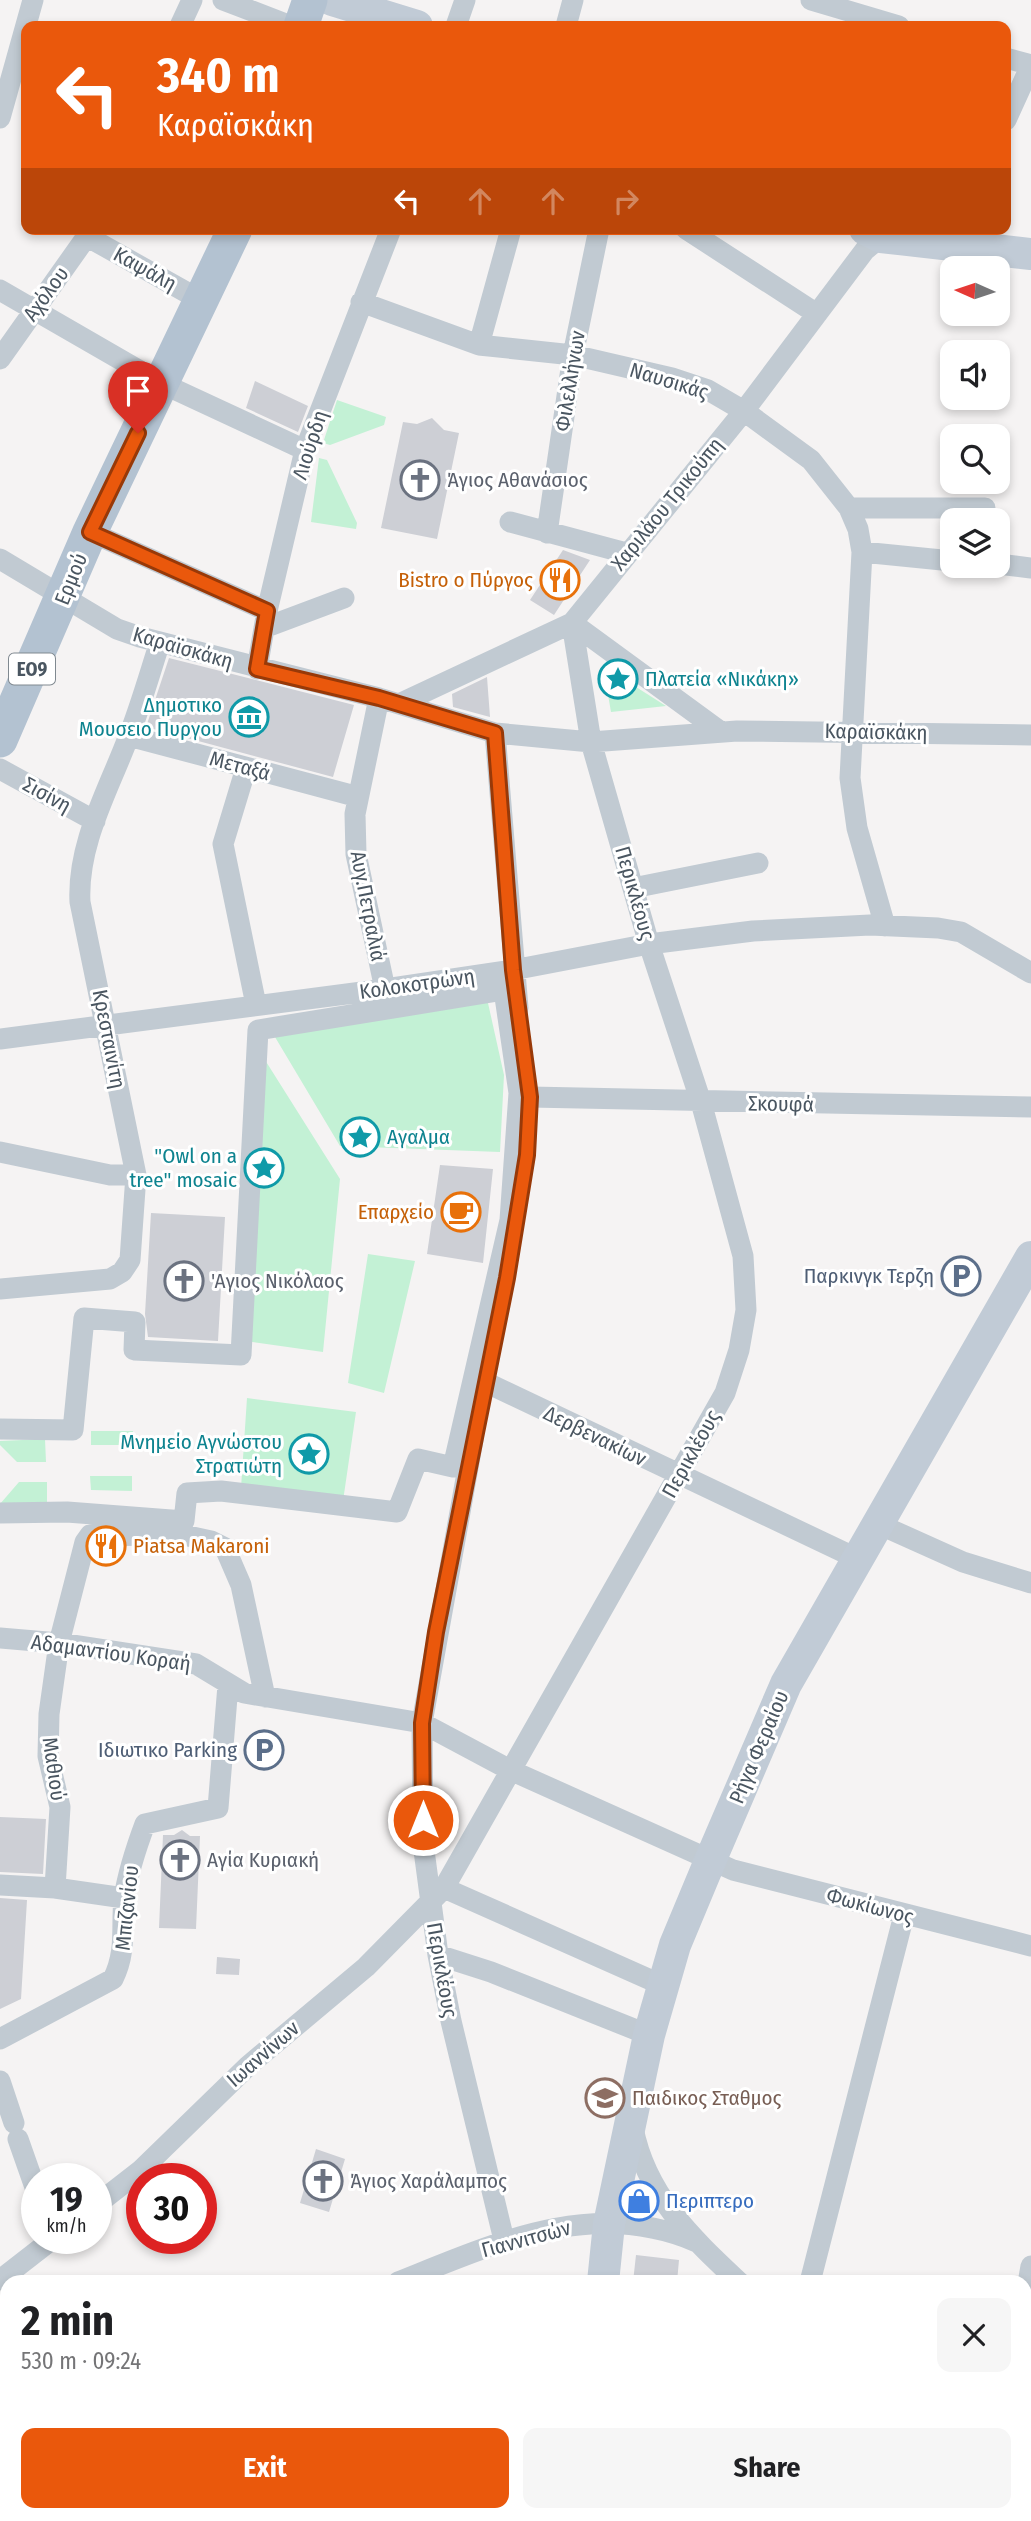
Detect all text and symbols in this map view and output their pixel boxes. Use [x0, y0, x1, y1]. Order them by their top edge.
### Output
text: 340 m [157, 46, 280, 105]
icon: left [42, 49, 133, 140]
text: Καραϊσκάκη [157, 106, 314, 144]
icon: left [388, 182, 426, 220]
icon: ahead [461, 182, 499, 220]
icon: ahead [534, 182, 572, 220]
icon: right [607, 182, 645, 220]
street label: Καψάλη [109, 241, 181, 297]
north arrow [940, 256, 1010, 326]
map controls [940, 256, 1010, 578]
street label: Αχόλου [18, 262, 74, 326]
street label: Φιλελλήνων [549, 329, 591, 433]
button: sound [940, 340, 1010, 410]
street label: Ναυσικάς [627, 357, 712, 405]
pin [108, 361, 168, 433]
icon: arrive [119, 372, 157, 410]
street label: Λιούρδη [287, 407, 333, 483]
button: search [940, 424, 1010, 494]
street label: Χαριλάου Τρικούπη [605, 432, 729, 576]
church icon: Άγιος Αθανάσιος [399, 459, 441, 501]
place label: Άγιος Αθανάσιος [447, 467, 588, 493]
button: layers [940, 508, 1010, 578]
street label: Ερμού [49, 549, 93, 609]
restaurant icon: Bistro ο Πύργος [539, 559, 581, 601]
place label: Bistro ο Πύργος [398, 567, 533, 593]
street label: Καραϊσκάκη [130, 621, 236, 675]
road number: ΕΟ9 [9, 654, 55, 684]
place icon: Πλατεία «Νικάκη» [597, 658, 639, 700]
place label: Πλατεία «Νικάκη» [645, 666, 799, 692]
place label: Δημοτικο Μουσειο Πυργου [79, 692, 222, 742]
museum icon: Δημοτικο Μουσειο Πυργου [228, 696, 270, 738]
street label: Καραϊσκάκη [824, 718, 928, 746]
street label: Μεταξά [207, 745, 273, 787]
street label: Σισίνη [18, 771, 76, 819]
street label: Περικλέους [609, 843, 661, 943]
street label: Αυγ.Πετραλιά [345, 849, 391, 963]
street label: Κολοκοτρώνη [358, 963, 476, 1005]
street label: Κρεσταινίτη [87, 987, 131, 1091]
street label: Σκουφά [748, 1090, 814, 1118]
place icon: Αγαλμα [339, 1116, 381, 1158]
place label: Αγαλμα [387, 1124, 450, 1150]
place label: "Owl on a tree" mosaic [129, 1143, 237, 1193]
place icon: "Owl on a tree" mosaic [243, 1147, 285, 1189]
cafe icon: Επαρχείο [440, 1191, 482, 1233]
place label: Επαρχείο [358, 1199, 434, 1225]
parking icon: Παρκινγκ Τερζη [940, 1255, 982, 1297]
church icon: 'Αγιος Νικόλαος [163, 1260, 205, 1302]
place label: Παρκινγκ Τερζη [804, 1263, 934, 1289]
place label: 'Αγιος Νικόλαος [211, 1268, 344, 1294]
street label: Δερβενακίων [539, 1400, 651, 1472]
street label: Περικλέους [656, 1406, 726, 1502]
place label: Μνημείο Αγνώστου Στρατιώτη [120, 1429, 282, 1479]
place icon: Μνημείο Αγνώστου Στρατιώτη [288, 1433, 330, 1475]
restaurant icon: Piatsa Makaroni [85, 1525, 127, 1567]
place label: Piatsa Makaroni [133, 1533, 270, 1559]
street label: Αδαμαντίου Κοραή [29, 1629, 193, 1677]
street label: Ρήγα Φεραίου [724, 1687, 794, 1807]
parking icon: Ιδιωτικο Parking [243, 1729, 285, 1771]
street label: Μαθιού [37, 1735, 71, 1803]
place label: Ιδιωτικο Parking [98, 1737, 237, 1763]
position arrow [386, 1783, 460, 1857]
church icon: Αγία Κυριακή [159, 1839, 201, 1881]
place label: Αγία Κυριακή [207, 1847, 319, 1873]
street label: Μπιζανίου [110, 1864, 144, 1952]
street label: Φωκίωνος [824, 1882, 916, 1930]
street label: Περικλέους [421, 1920, 463, 2020]
street label: Ιωαννίνων [221, 2015, 305, 2093]
school or university icon: Παιδικος Σταθμος [584, 2077, 626, 2119]
place label: Παιδικος Σταθμος [632, 2085, 782, 2111]
church icon: Άγιος Χαράλαμπος [302, 2160, 344, 2202]
speed limit sign: 30 [126, 2163, 217, 2254]
place label: Άγιος Χαράλαμπος [350, 2168, 507, 2194]
text: 19 [50, 2178, 83, 2220]
shop icon: Περιπτερο [618, 2180, 660, 2222]
place label: Περιπτερο [666, 2188, 754, 2214]
text: km/h [46, 2215, 87, 2237]
street label: Γιαννιτσών [479, 2215, 573, 2263]
text: 2 min [21, 2296, 114, 2346]
button: close [937, 2298, 1011, 2372]
text: 530 m · 09:24 [21, 2347, 141, 2375]
button: Exit [21, 2428, 509, 2508]
button: Share [523, 2428, 1011, 2508]

